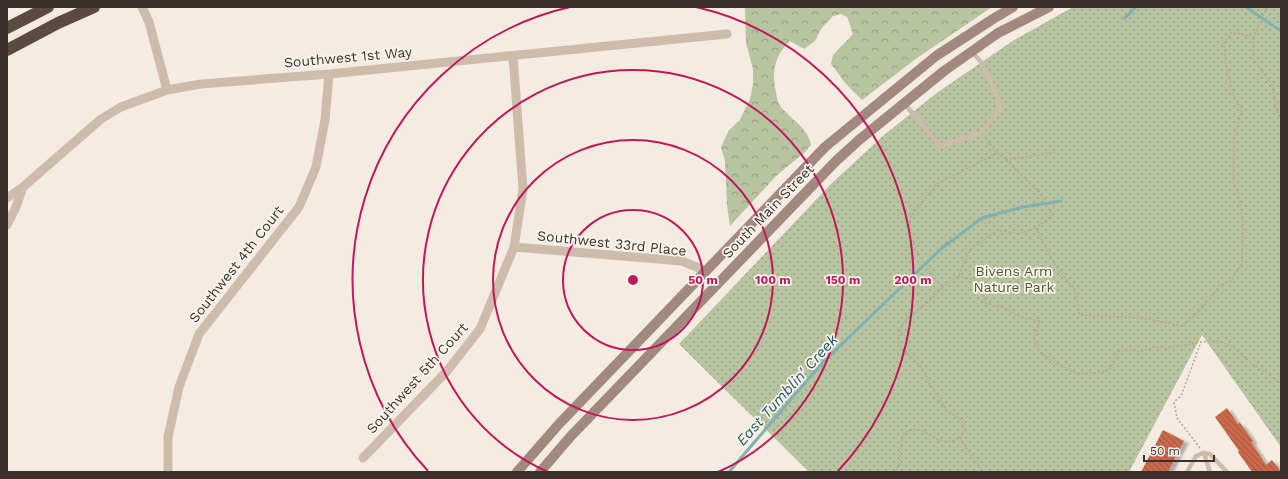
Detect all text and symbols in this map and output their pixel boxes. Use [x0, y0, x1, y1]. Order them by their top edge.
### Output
street label: Southwest 1st Way [283, 43, 413, 71]
street label: South Main Street [719, 161, 817, 261]
street label: Southwest 4th Court [185, 202, 287, 326]
street label: Southwest 33rd Place [537, 227, 687, 259]
park label: Bivens Arm Nature Park [974, 263, 1054, 295]
centre of rings [626, 273, 640, 287]
text: 50 m [688, 273, 718, 287]
text: 100 m [755, 273, 791, 287]
text: 150 m [826, 273, 860, 287]
text: 200 m [894, 273, 932, 287]
street label: Southwest 5th Court [363, 319, 471, 437]
water label: East Tumblin' Creek [733, 330, 842, 449]
scale bar [1144, 437, 1214, 463]
text: 50 m [1150, 444, 1180, 458]

